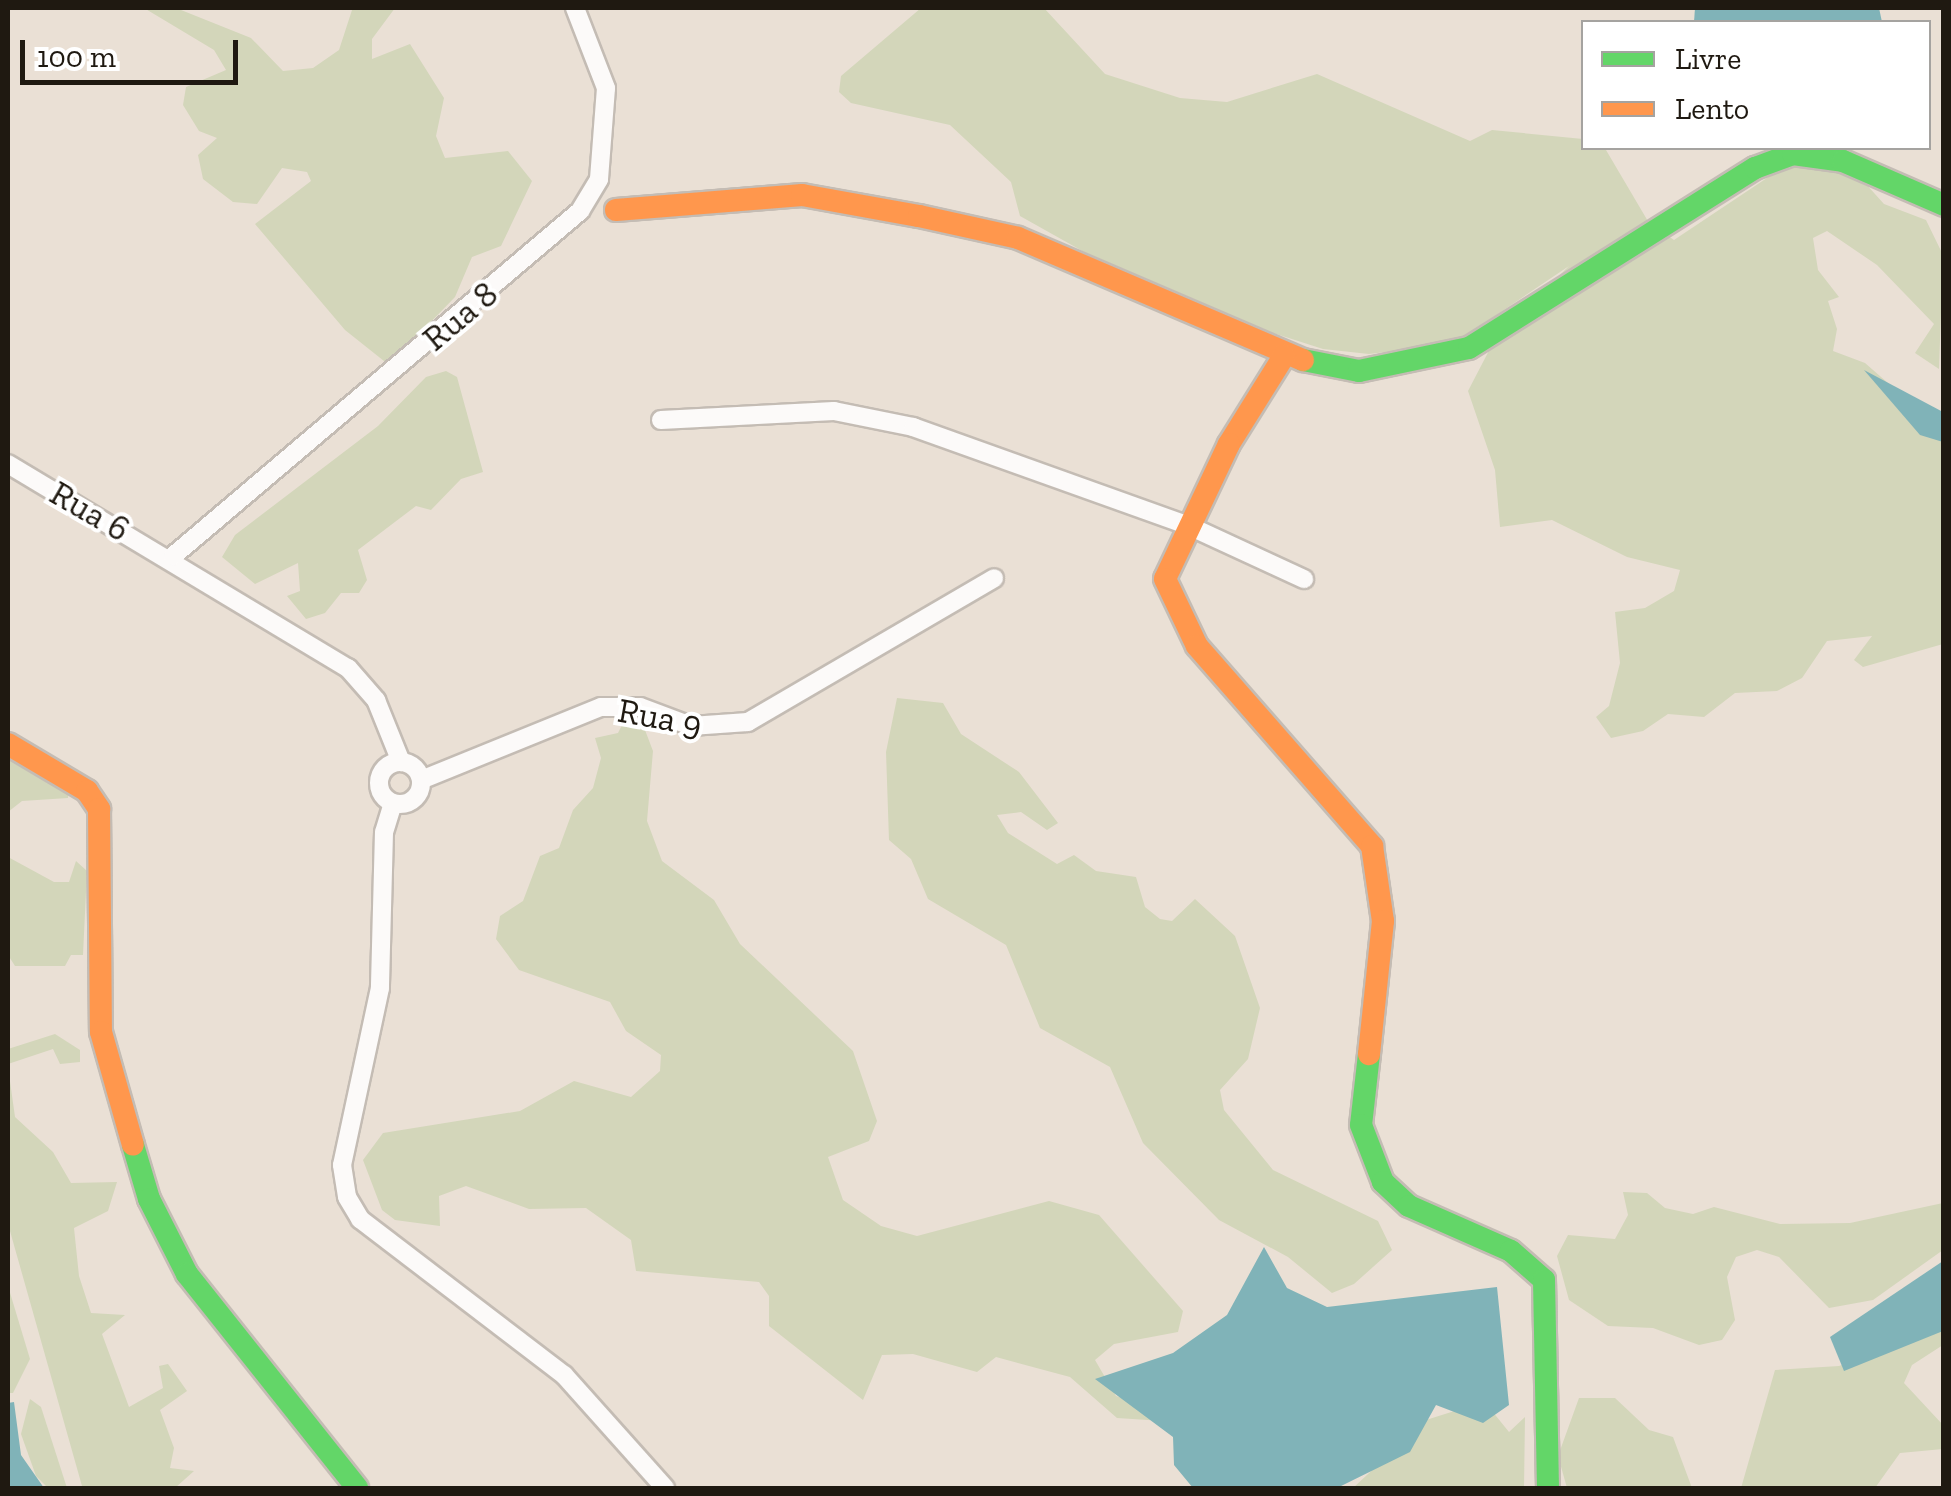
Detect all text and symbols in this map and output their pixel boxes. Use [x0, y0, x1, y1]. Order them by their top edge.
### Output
scale bar [25, 20, 242, 82]
legend [1581, 20, 1931, 150]
text: 100 m [37, 39, 116, 75]
text: Livre [1675, 41, 1741, 77]
text: Lento [1675, 91, 1749, 127]
street label: Rua 8 [414, 273, 506, 359]
street label: Rua 6 [43, 472, 137, 550]
street label: Rua 9 [615, 689, 705, 745]

